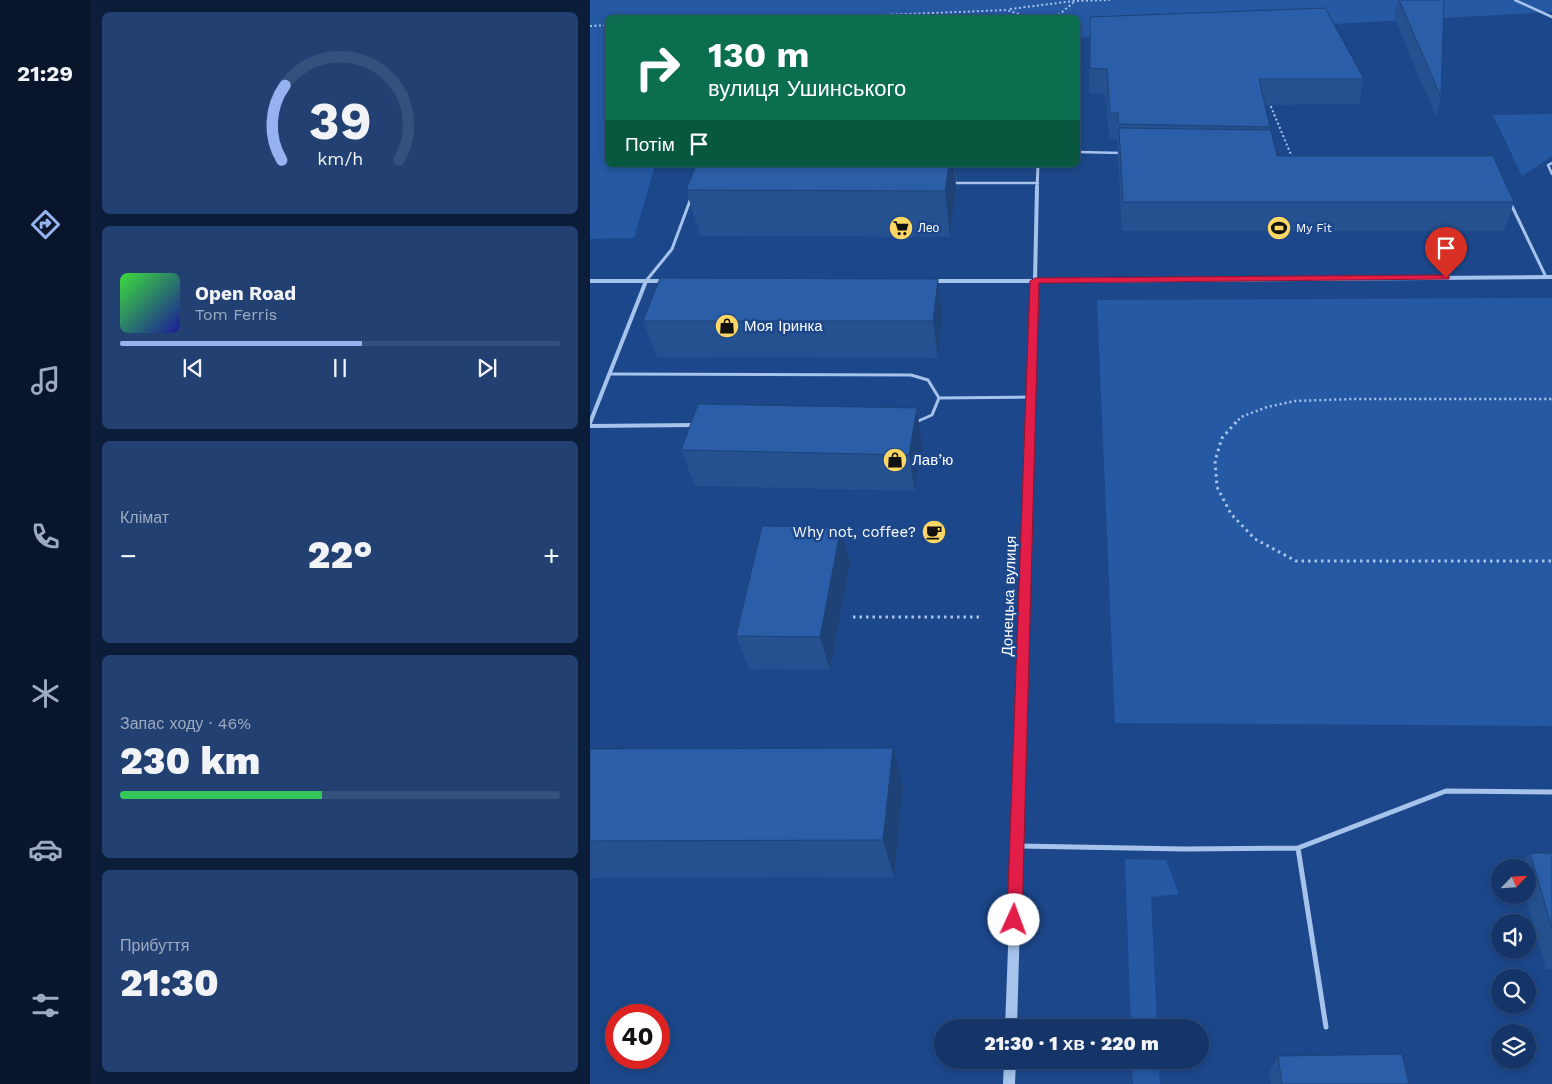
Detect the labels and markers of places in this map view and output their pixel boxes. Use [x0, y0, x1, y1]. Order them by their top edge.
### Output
supermarket icon: Лео [888, 215, 914, 241]
sports icon: My Fit [1266, 215, 1292, 241]
place label: Лео [918, 221, 940, 235]
place label: My Fit [1296, 221, 1332, 235]
pin [1425, 227, 1467, 278]
shop icon: Моя Іринка [714, 313, 740, 339]
place label: Моя Іринка [744, 317, 823, 335]
shop icon: Лав’ю [882, 447, 908, 473]
place label: Лав’ю [912, 451, 953, 469]
cafe icon: Why not, coffee? [921, 519, 947, 545]
place label: Why not, coffee? [793, 523, 916, 541]

